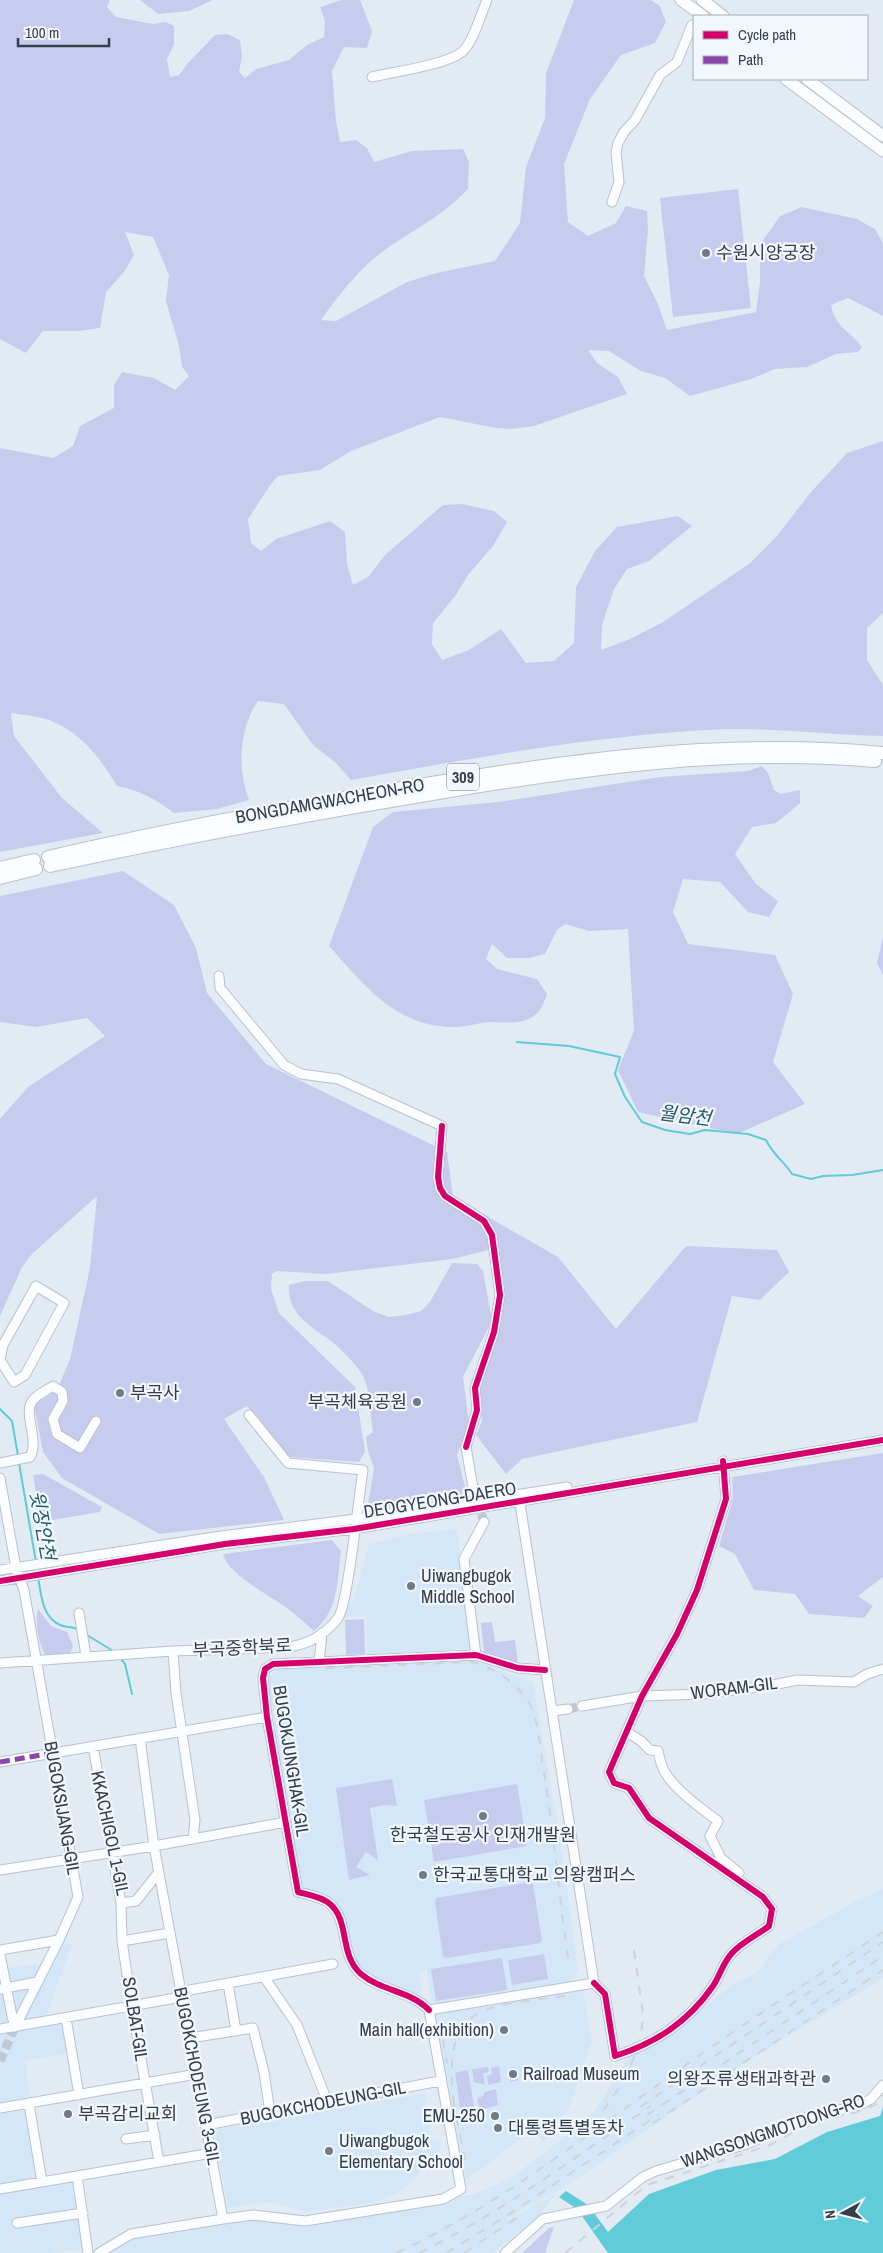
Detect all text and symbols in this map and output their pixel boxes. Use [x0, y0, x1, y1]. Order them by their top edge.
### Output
scale bar [18, 15, 109, 47]
legend [693, 15, 868, 80]
text: 100 m [25, 22, 59, 43]
text: Cycle path [738, 24, 796, 45]
text: Path [738, 49, 763, 70]
place label: 수원시양궁장 [716, 240, 815, 265]
marker: 수원시양궁장 [700, 247, 712, 259]
road number: 309 [447, 764, 479, 790]
street label: BONGDAMGWACHEON-RO [234, 772, 426, 829]
water label: 월암천 [657, 1099, 714, 1131]
place label: 부곡사 [130, 1380, 180, 1405]
marker: 부곡사 [114, 1387, 126, 1399]
place label: 부곡체육공원 [308, 1389, 407, 1414]
marker: 부곡체육공원 [411, 1396, 423, 1408]
street label: DEOGYEONG-DAERO [362, 1475, 518, 1524]
water label: 윗장안천 [24, 1488, 62, 1563]
place label: Uiwangbugok Middle School [421, 1563, 515, 1609]
marker: Uiwangbugok Middle School [405, 1580, 417, 1592]
street label: 부곡중학북로 [192, 1632, 292, 1663]
street label: WORAM-GIL [689, 1670, 779, 1705]
street label: BUGOKJUNGHAK-GIL [267, 1684, 316, 1838]
street label: BUGOKSIJANG-GIL [38, 1739, 87, 1877]
street label: KKACHIGOL 1-GIL [85, 1768, 136, 1897]
marker: 한국철도공사 인재개발원 [477, 1810, 489, 1822]
place label: 한국철도공사 인재개발원 [390, 1822, 576, 1847]
place label: 한국교통대학교 의왕캠퍼스 [433, 1862, 636, 1887]
marker: 한국교통대학교 의왕캠퍼스 [417, 1869, 429, 1881]
street label: SOLBAT-GIL [116, 1975, 154, 2063]
street label: BUGOKCHODEUNG 3-GIL [168, 1985, 227, 2167]
place label: Main hall(exhibition) [359, 2017, 494, 2042]
marker: Main hall(exhibition) [498, 2024, 510, 2036]
place label: Railroad Museum [523, 2061, 639, 2086]
place label: 의왕조류생태과학관 [667, 2066, 816, 2091]
marker: Railroad Museum [507, 2068, 519, 2080]
marker: 의왕조류생태과학관 [820, 2073, 832, 2085]
street label: BUGOKCHODEUNG-GIL [238, 2074, 408, 2131]
street label: WANGSONGMOTDONG-RO [678, 2087, 868, 2174]
place label: 부곡감리교회 [78, 2101, 177, 2126]
place label: EMU-250 [423, 2103, 485, 2128]
marker: 부곡감리교회 [62, 2108, 74, 2120]
marker: EMU-250 [489, 2110, 501, 2122]
place label: 대통령특별동차 [508, 2115, 624, 2140]
marker: 대통령특별동차 [492, 2122, 504, 2134]
place label: Uiwangbugok Elementary School [339, 2128, 463, 2174]
marker: Uiwangbugok Elementary School [323, 2145, 335, 2157]
north arrow [818, 2188, 868, 2238]
text: N [821, 2209, 840, 2220]

